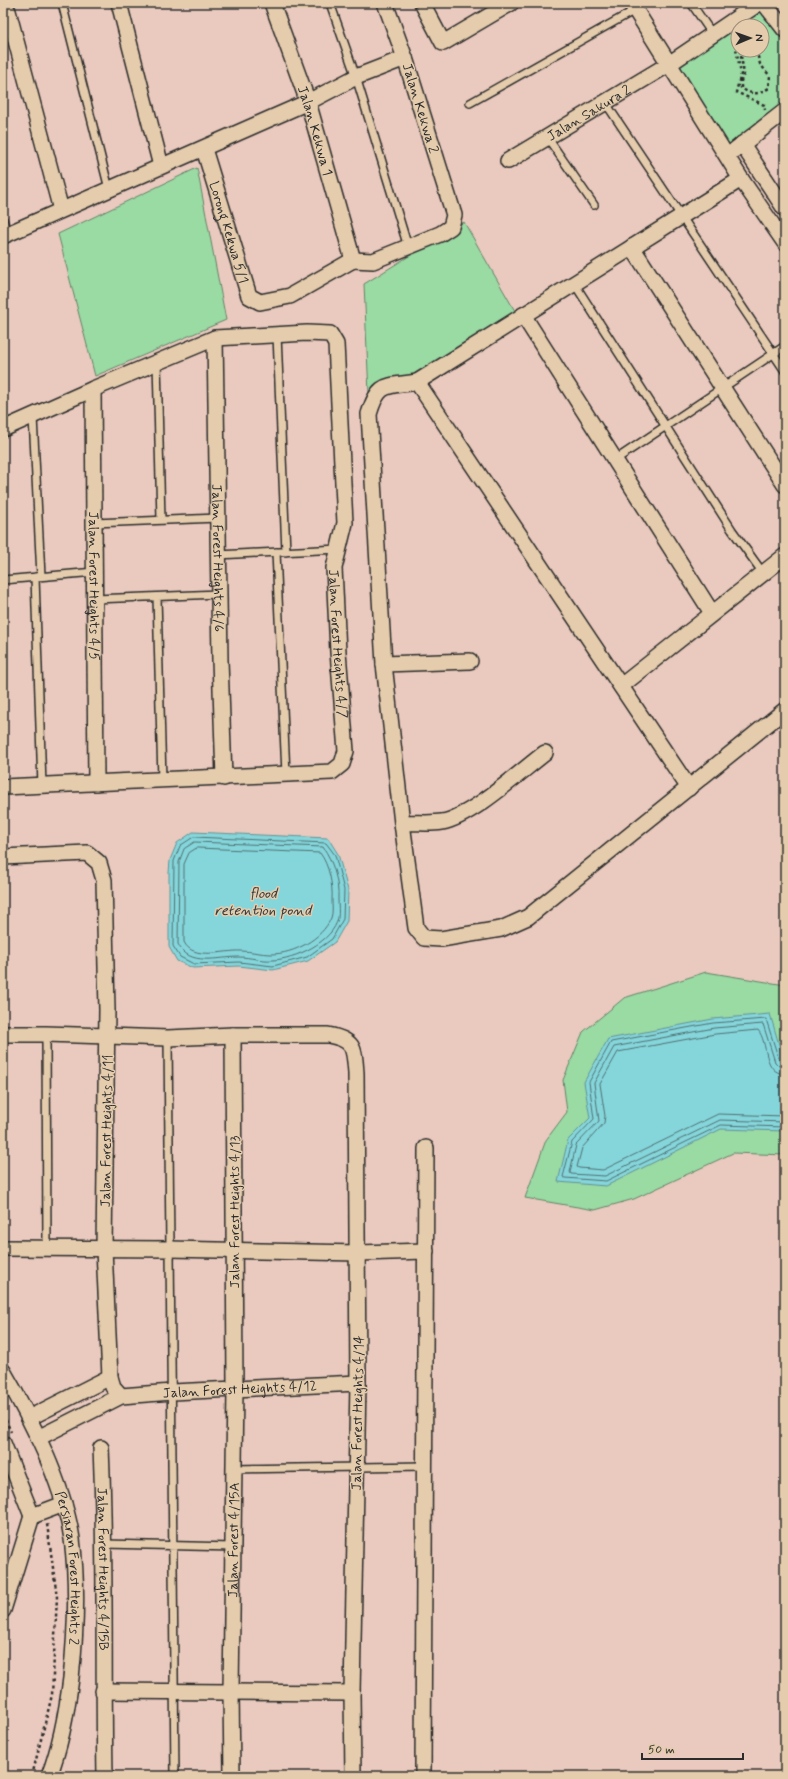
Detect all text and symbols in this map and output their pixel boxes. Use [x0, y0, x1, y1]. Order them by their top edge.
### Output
north arrow [730, 18, 770, 58]
text: N [752, 34, 766, 42]
street label: Jalan Kekwa 2 [398, 61, 442, 156]
street label: Jalan Sakura 2 [544, 81, 634, 146]
street label: Jalan Kekwa 1 [293, 83, 337, 178]
street label: Lorong Kekwa 5/1 [204, 179, 253, 286]
street label: Jalan Forest Heights 4/6 [207, 484, 228, 632]
street label: Jalan Forest Heights 4/5 [84, 511, 103, 661]
street label: Jalan Forest Heights 4/7 [324, 569, 351, 720]
water label: flood retention pond [215, 884, 313, 921]
street label: Jalan Forest Heights 4/11 [97, 1054, 117, 1208]
street label: Jalan Forest Heights 4/13 [226, 1136, 244, 1288]
street label: Jalan Forest Heights 4/14 [348, 1335, 368, 1491]
street label: Jalan Forest Heights 4/12 [162, 1377, 317, 1403]
street label: Jalan Forest 4/15A [224, 1482, 244, 1598]
street label: Jalan Forest Heights 4/15B [92, 1487, 112, 1651]
street label: Persiaran Forest Heights 2 [50, 1489, 84, 1646]
scale bar [642, 1735, 743, 1761]
text: 50 m [648, 1742, 675, 1758]

